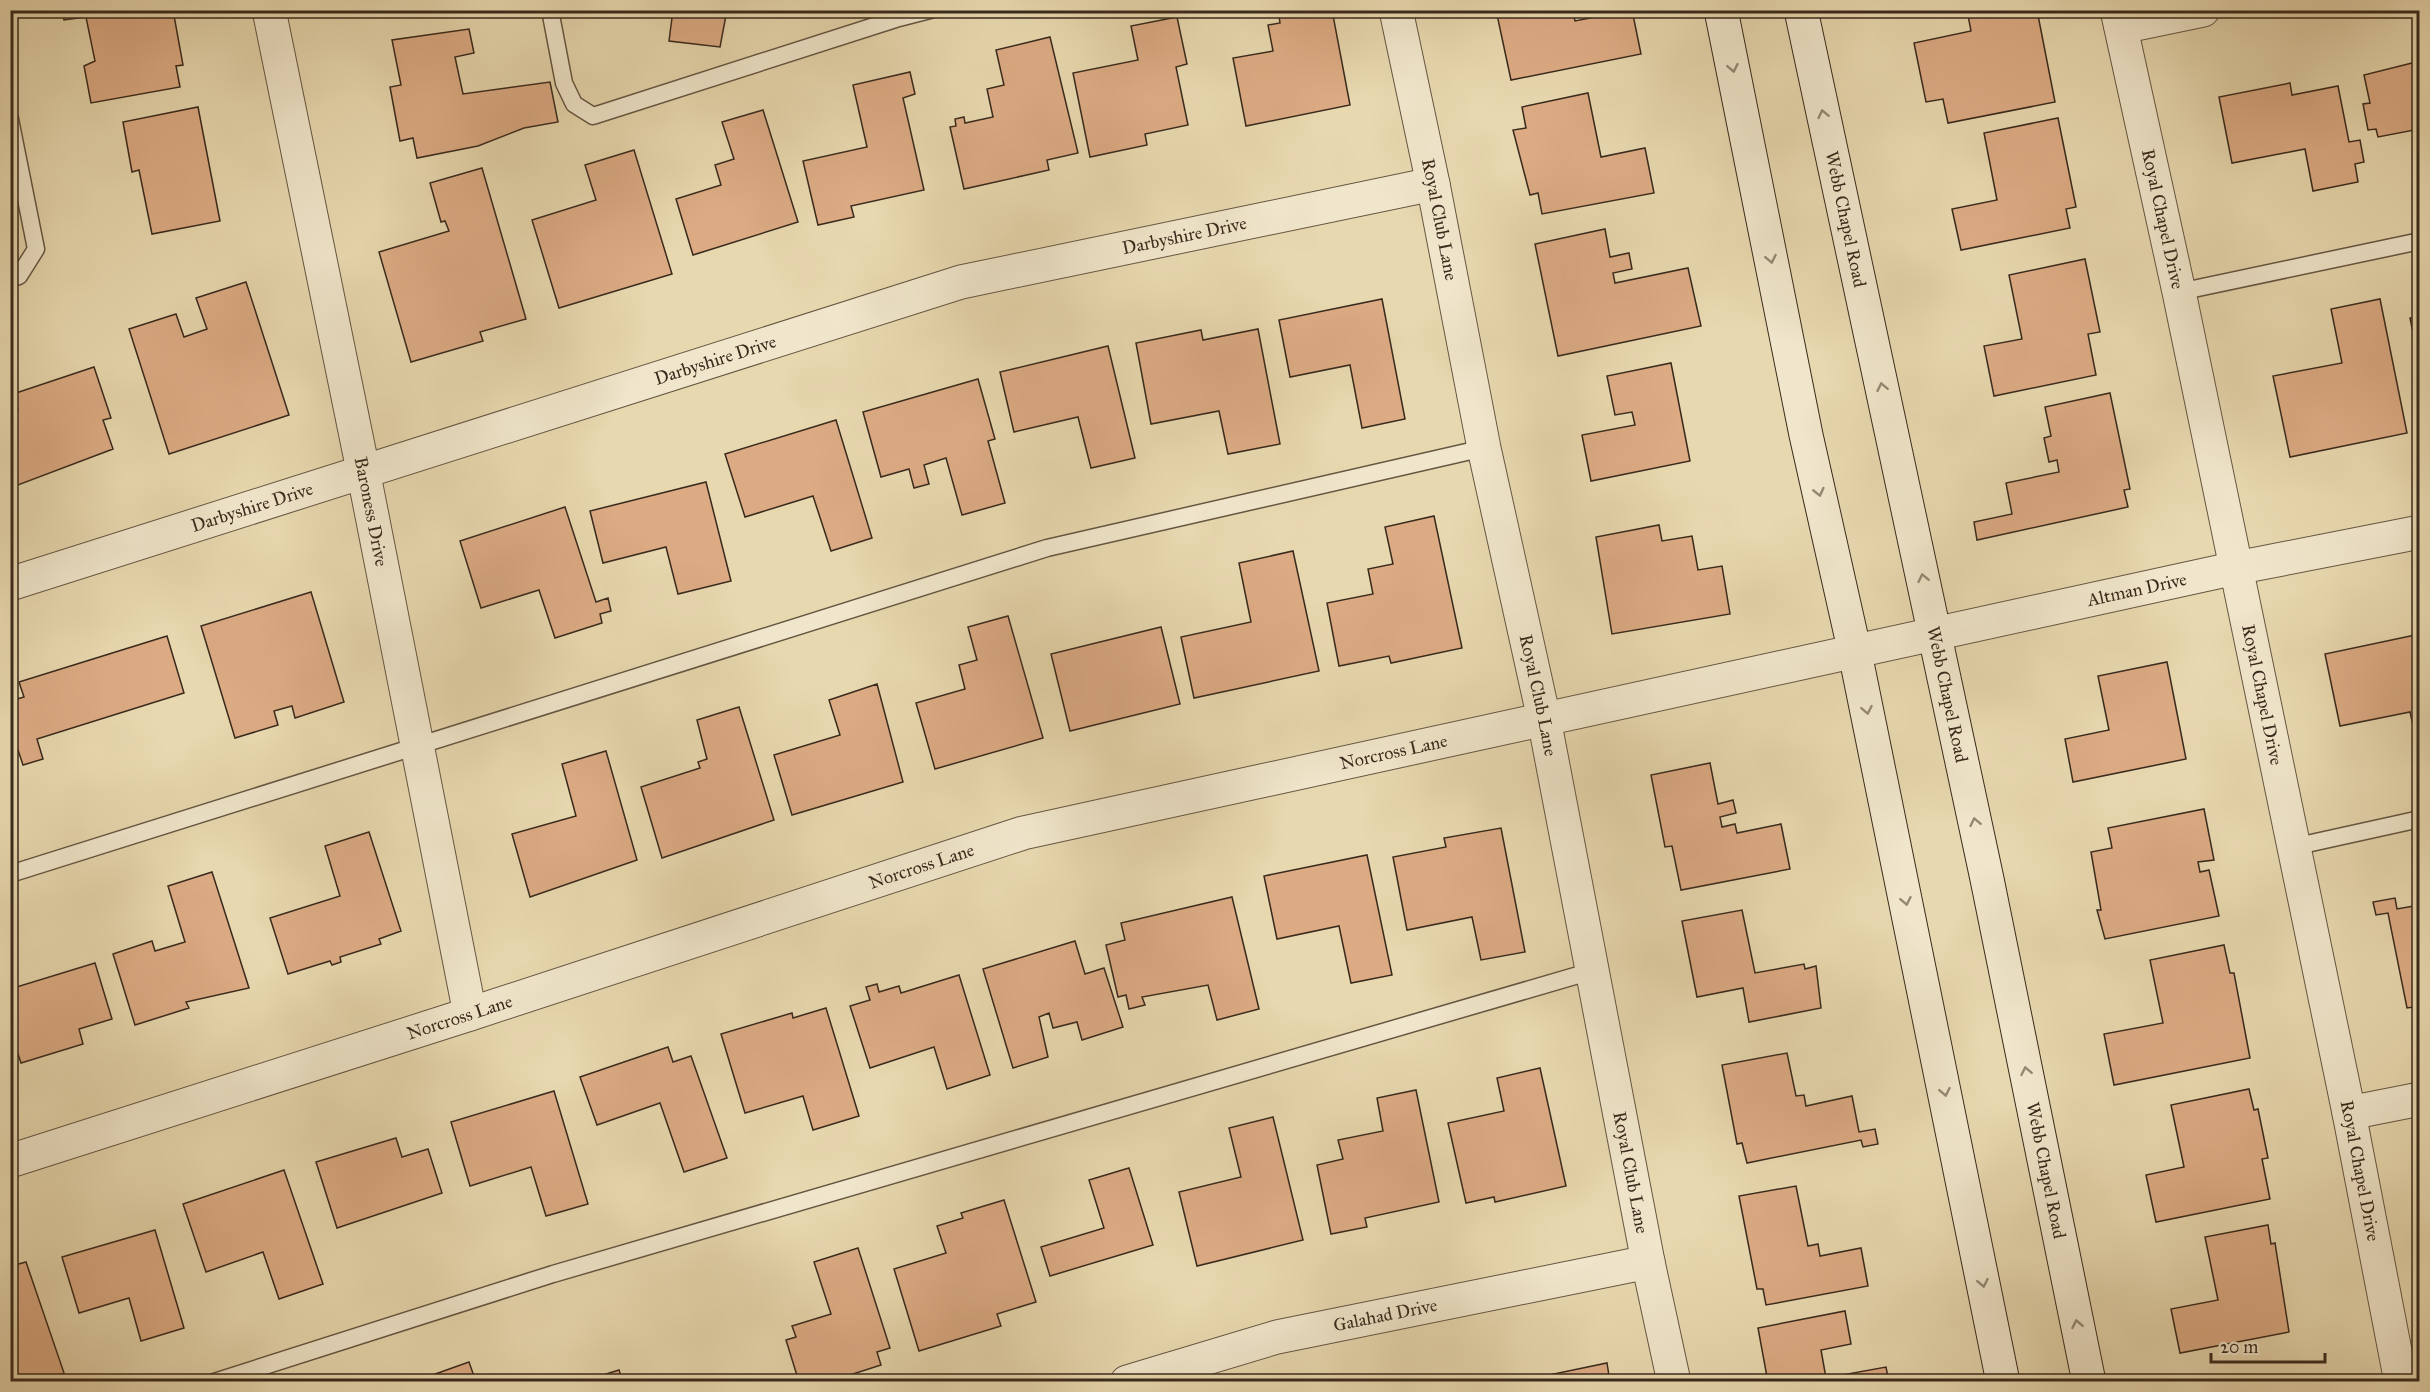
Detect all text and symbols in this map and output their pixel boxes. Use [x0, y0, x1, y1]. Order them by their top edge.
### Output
one-way arrow [1726, 63, 1739, 73]
one-way arrow [1817, 110, 1830, 120]
street label: Royal Chapel Drive [2137, 147, 2189, 291]
street label: Webb Chapel Road [1821, 149, 1871, 289]
street label: Royal Club Lane [1417, 156, 1462, 282]
street label: Darbyshire Drive [1120, 212, 1249, 259]
one-way arrow [1764, 254, 1777, 264]
street label: Darbyshire Drive [652, 330, 779, 390]
one-way arrow [1876, 382, 1889, 392]
street label: Baroness Drive [350, 455, 393, 568]
street label: Darbyshire Drive [188, 477, 316, 537]
one-way arrow [1812, 487, 1825, 497]
street label: Altman Drive [2084, 568, 2189, 611]
one-way arrow [1917, 573, 1930, 583]
street label: Royal Chapel Drive [2237, 622, 2288, 767]
street label: Webb Chapel Road [1922, 624, 1973, 765]
street label: Royal Club Lane [1515, 632, 1562, 758]
one-way arrow [1860, 705, 1873, 715]
street label: Norcross Lane [1338, 730, 1449, 774]
one-way arrow [1969, 817, 1982, 827]
street label: Norcross Lane [866, 839, 977, 894]
one-way arrow [1899, 896, 1912, 906]
street label: Norcross Lane [404, 990, 515, 1044]
one-way arrow [2020, 1067, 2033, 1077]
one-way arrow [1937, 1087, 1950, 1097]
street label: Royal Chapel Drive [2336, 1098, 2385, 1243]
street label: Webb Chapel Road [2022, 1100, 2071, 1241]
street label: Royal Club Lane [1608, 1110, 1653, 1235]
one-way arrow [1976, 1278, 1989, 1288]
street label: Galahad Drive [1331, 1294, 1439, 1336]
one-way arrow [2071, 1319, 2084, 1329]
scale bar [2211, 1326, 2325, 1364]
text: 20 m [2220, 1336, 2258, 1358]

